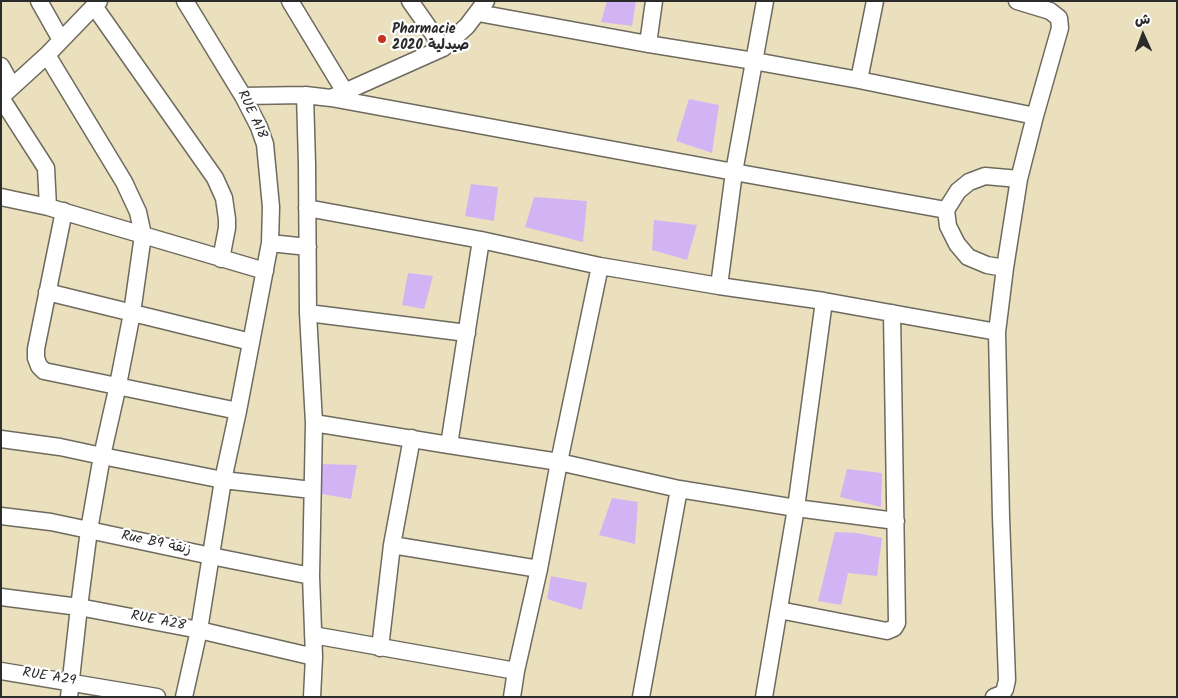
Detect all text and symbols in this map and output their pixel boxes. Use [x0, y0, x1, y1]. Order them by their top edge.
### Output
text: ش [1134, 9, 1151, 31]
north arrow [1118, 10, 1168, 60]
place label: Pharmacie 2020 صيدلية [392, 23, 469, 56]
marker: Pharmacie 2020 صيدلية [376, 33, 388, 45]
street label: RUE A18 [232, 88, 270, 142]
street label: Rue B9 زنقة [119, 528, 193, 560]
street label: RUE A28 [129, 608, 187, 636]
street label: RUE A29 [21, 665, 77, 691]

